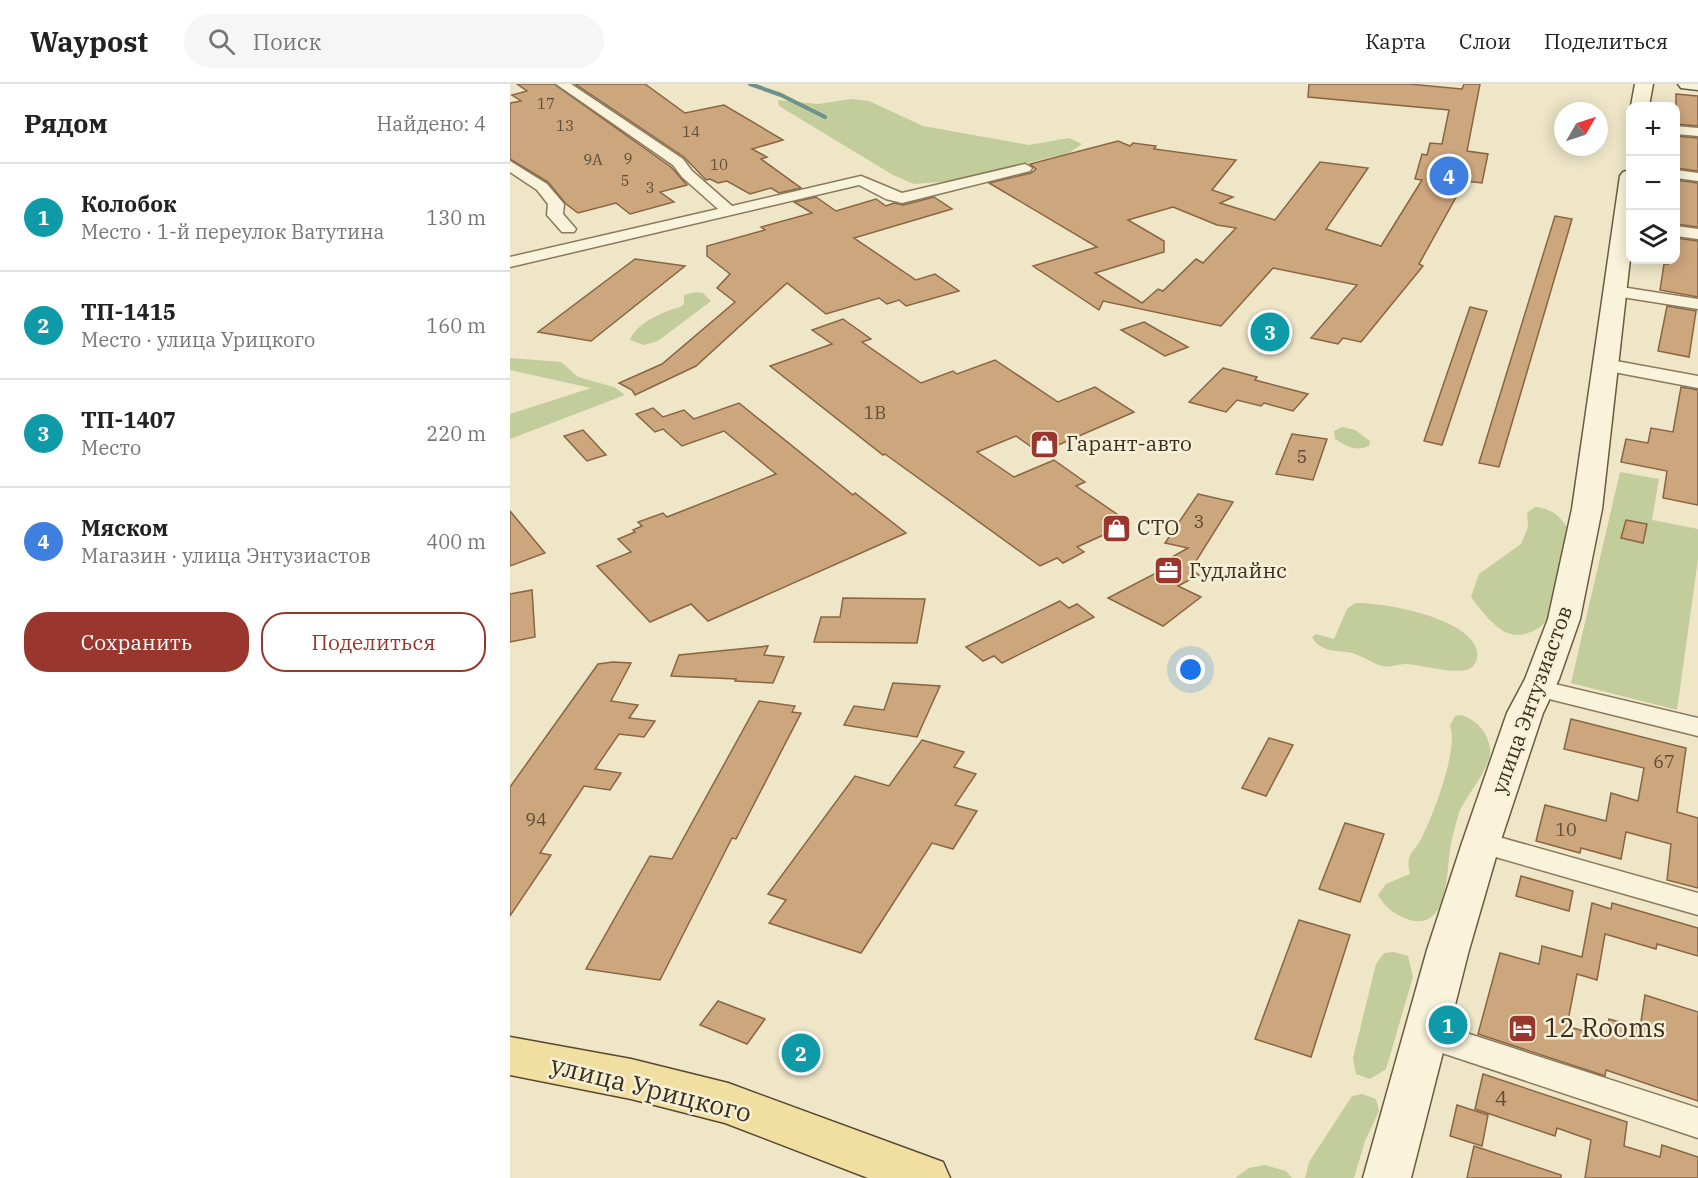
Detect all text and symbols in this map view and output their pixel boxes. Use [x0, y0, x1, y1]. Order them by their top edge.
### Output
search box [184, 14, 604, 68]
text: Waypost [30, 23, 148, 60]
icon: search [205, 25, 238, 58]
text: Поиск [253, 27, 321, 56]
text: Карта [1365, 27, 1426, 55]
text: Слои [1459, 27, 1511, 55]
text: Поделиться [1544, 27, 1668, 55]
house number: 17 [537, 94, 555, 113]
north arrow [1554, 102, 1608, 156]
map controls [1626, 102, 1680, 264]
button: + [1626, 102, 1680, 156]
text: Рядом [24, 106, 108, 140]
text: Найдено: 4 [377, 110, 486, 137]
house number: 13 [556, 116, 574, 135]
house number: 14 [682, 122, 700, 141]
house number: 9 [623, 149, 633, 168]
house number: 9А [583, 150, 603, 169]
pin: 4 [1430, 154, 1468, 199]
house number: 10 [710, 155, 728, 174]
button: − [1626, 156, 1680, 210]
house number: 5 [620, 171, 630, 190]
house number: 3 [645, 178, 655, 197]
text: Колобок [81, 189, 176, 218]
text: 1 [38, 204, 50, 231]
text: 130 m [426, 204, 486, 231]
button: layers [1626, 210, 1680, 264]
text: Место · 1-й переулок Ватутина [81, 218, 384, 245]
text: ТП-1415 [81, 297, 176, 326]
pin: 3 [1250, 310, 1290, 354]
text: 2 [38, 312, 50, 339]
text: 160 m [426, 312, 486, 339]
text: Место · улица Урицкого [81, 326, 315, 353]
house number: 1В [864, 401, 886, 424]
text: ТП-1407 [81, 405, 176, 434]
text: 3 [38, 420, 50, 447]
text: 220 m [426, 420, 486, 447]
shop icon: Гарант-авто [1029, 428, 1061, 460]
place label: Гарант-авто [1066, 429, 1192, 457]
text: Место [81, 434, 141, 461]
house number: 5 [1297, 445, 1307, 468]
house number: 3 [1194, 510, 1204, 533]
shop icon: СТО [1100, 512, 1132, 544]
text: Мяском [81, 513, 168, 542]
place label: СТО [1137, 513, 1179, 541]
text: 4 [38, 528, 50, 555]
text: 400 m [426, 528, 486, 555]
text: Магазин · улица Энтузиастов [81, 542, 371, 569]
office icon: Гудлайнс [1152, 555, 1184, 587]
place label: Гудлайнс [1189, 556, 1287, 584]
street label: улица Энтузиастов [1484, 602, 1578, 798]
button: Сохранить [24, 612, 249, 672]
button: Поделиться [261, 612, 486, 672]
your location [1176, 655, 1205, 684]
house number: 67 [1653, 750, 1675, 773]
house number: 94 [525, 808, 547, 831]
house number: 10 [1555, 818, 1577, 841]
pin: 1 [1428, 1002, 1468, 1048]
place label: 12 Rooms [1544, 1010, 1665, 1044]
hotel icon: 12 Rooms [1507, 1012, 1539, 1044]
pin: 2 [782, 1030, 820, 1076]
street label: улица Урицкого [547, 1047, 755, 1129]
house number: 4 [1495, 1084, 1507, 1112]

